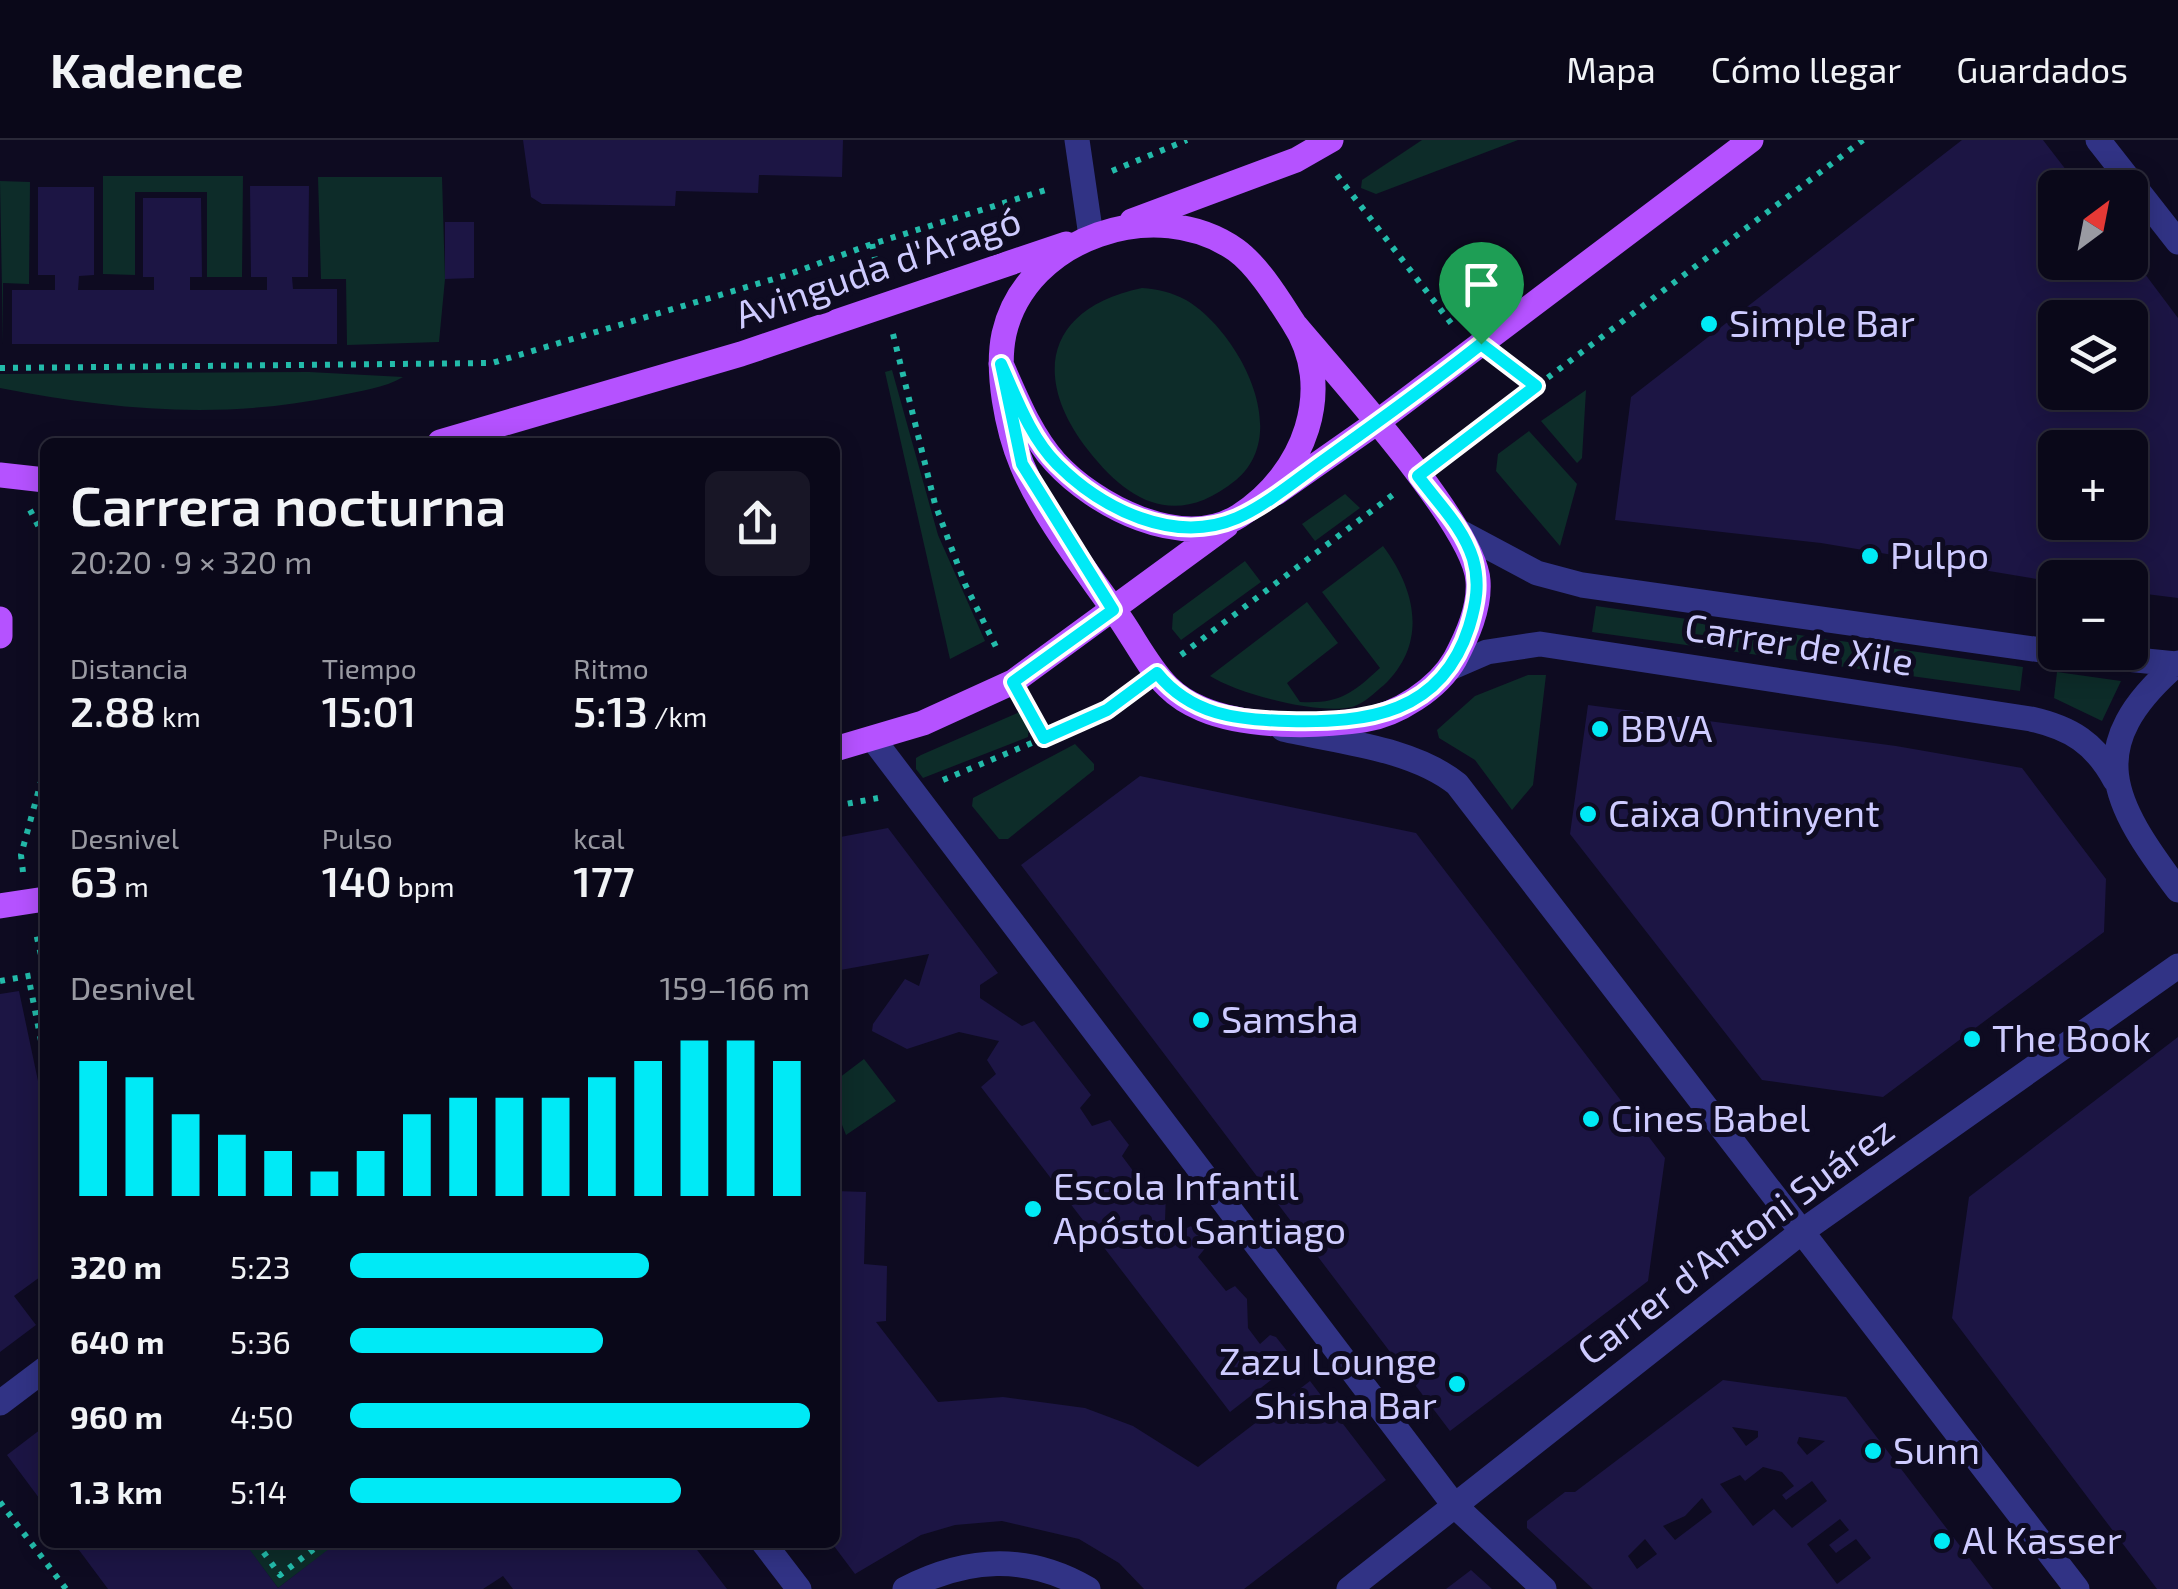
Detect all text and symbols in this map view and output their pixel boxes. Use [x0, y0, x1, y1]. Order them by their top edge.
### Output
text: Kadence [50, 40, 244, 98]
text: Mapa [1566, 48, 1656, 90]
text: Cómo llegar [1711, 48, 1901, 90]
text: Guardados [1956, 48, 2128, 90]
north arrow [2038, 170, 2148, 280]
map controls [2038, 170, 2148, 670]
street label: Avinguda d'Aragó [728, 196, 1026, 337]
pin [1439, 242, 1524, 345]
icon: arrive [1454, 257, 1509, 312]
place label: Simple Bar [1729, 299, 1915, 345]
button: layers [2038, 300, 2148, 410]
marker: Simple Bar [1698, 313, 1720, 335]
button: + [2038, 430, 2148, 540]
text: Carrera nocturna [70, 471, 506, 537]
button: share [705, 471, 810, 576]
place label: Pulpo [1890, 531, 1989, 577]
text: 20:20 · 9 × 320 m [70, 542, 312, 580]
marker: Pulpo [1859, 545, 1881, 567]
button: − [2038, 560, 2148, 670]
street label: Carrer de Xile [1682, 602, 1917, 684]
text: Distancia [70, 651, 188, 685]
text: Tiempo [322, 651, 417, 685]
text: Ritmo [573, 651, 649, 685]
text: 2.88 [70, 685, 156, 735]
text: 15:01 [322, 685, 416, 735]
text: 5:13 [573, 685, 648, 735]
text: km [156, 699, 201, 733]
text: /km [648, 699, 707, 733]
place label: BBVA [1620, 704, 1713, 750]
marker: BBVA [1589, 718, 1611, 740]
place label: Caixa Ontinyent [1608, 789, 1880, 835]
marker: Caixa Ontinyent [1577, 803, 1599, 825]
text: Desnivel [70, 821, 179, 855]
text: Pulso [322, 821, 393, 855]
text: kcal [573, 821, 625, 855]
text: 63 [70, 855, 118, 905]
text: 140 [322, 855, 392, 905]
text: 177 [573, 855, 635, 905]
text: m [118, 869, 149, 903]
text: bpm [392, 869, 455, 903]
text: Desnivel [70, 968, 195, 1006]
text: 159–166 m [659, 968, 810, 1006]
place label: Samsha [1221, 995, 1359, 1041]
marker: Samsha [1190, 1009, 1212, 1031]
place label: The Book [1992, 1014, 2151, 1060]
marker: The Book [1961, 1028, 1983, 1050]
place label: Cines Babel [1611, 1094, 1810, 1140]
street label: Carrer d'Antoni Suárez [1568, 1105, 1902, 1373]
marker: Cines Babel [1580, 1108, 1602, 1130]
place label: Escola Infantil Apóstol Santiago [1053, 1162, 1346, 1252]
marker: Escola Infantil Apóstol Santiago [1022, 1198, 1044, 1220]
text: 320 m [70, 1247, 162, 1285]
text: 5:23 [230, 1247, 290, 1285]
text: 640 m [70, 1322, 165, 1360]
text: 5:36 [230, 1322, 291, 1360]
place label: Zazu Lounge Shisha Bar [1219, 1337, 1437, 1427]
marker: Zazu Lounge Shisha Bar [1446, 1373, 1468, 1395]
text: 960 m [70, 1397, 163, 1435]
text: 4:50 [230, 1397, 294, 1435]
place label: Sunn [1893, 1426, 1980, 1472]
marker: Sunn [1862, 1440, 1884, 1462]
text: 1.3 km [70, 1472, 163, 1510]
text: 5:14 [230, 1472, 287, 1510]
place label: Al Kasser [1962, 1516, 2122, 1562]
marker: Al Kasser [1931, 1530, 1953, 1552]

